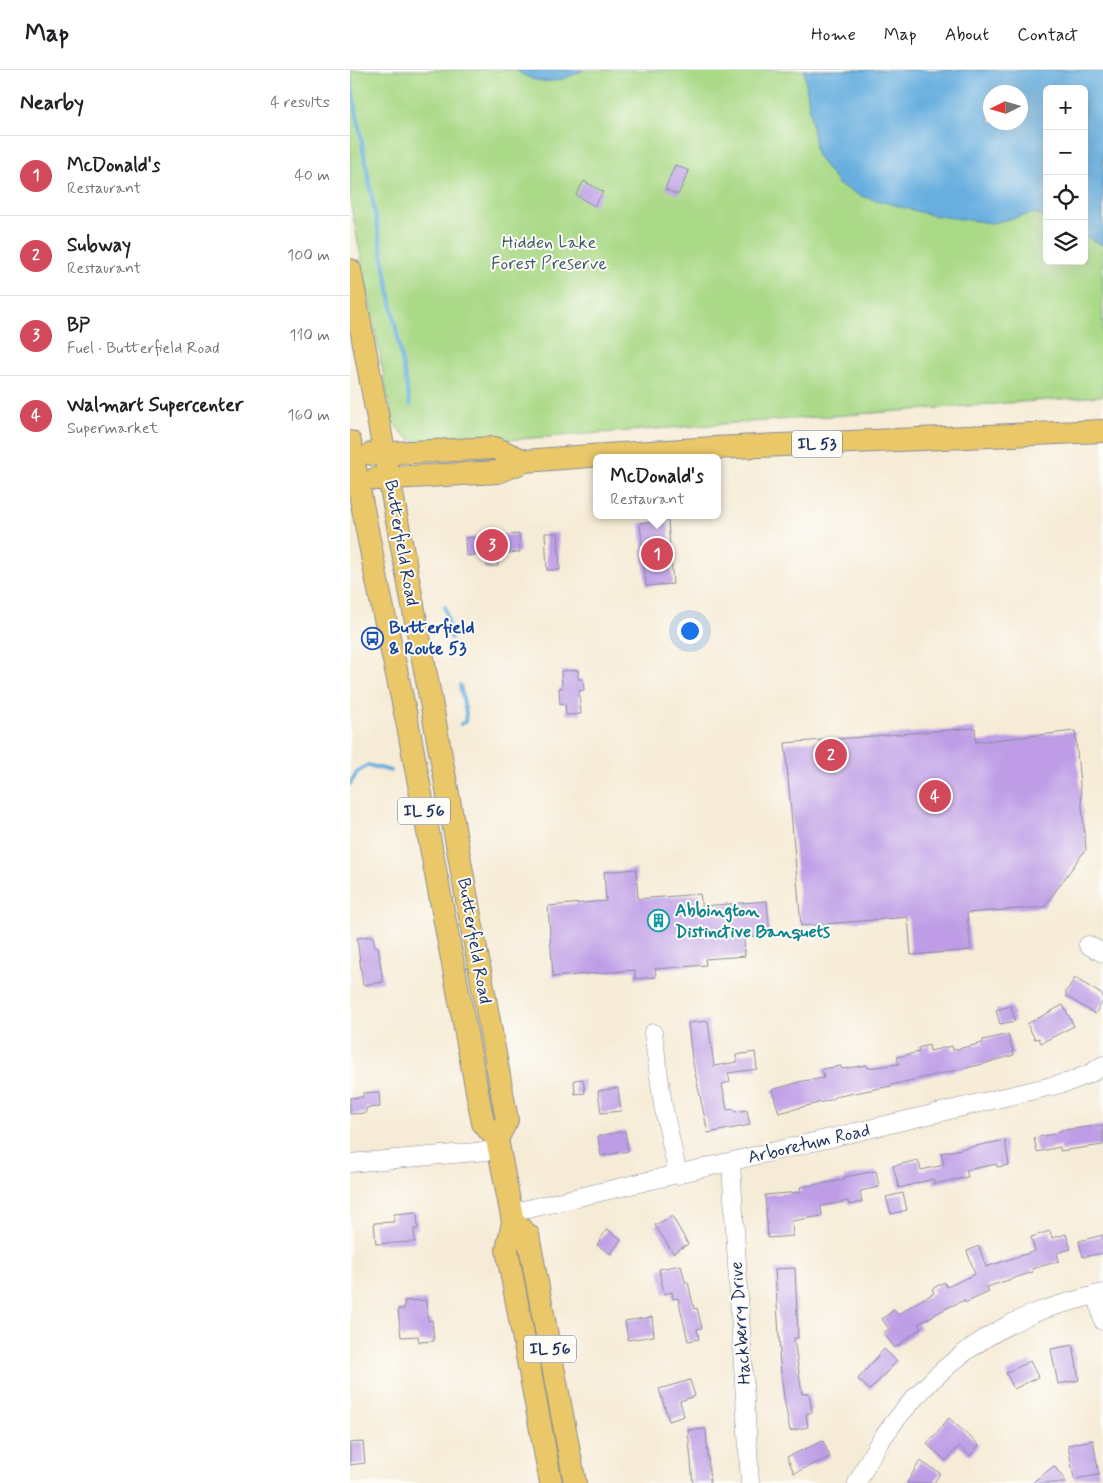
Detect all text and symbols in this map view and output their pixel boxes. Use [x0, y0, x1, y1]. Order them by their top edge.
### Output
text: Map [25, 19, 69, 50]
text: Home [811, 23, 856, 47]
text: Map [884, 23, 917, 47]
text: About [945, 23, 989, 47]
text: Contact [1017, 23, 1078, 47]
north arrow [983, 85, 1028, 130]
map controls [1043, 85, 1088, 265]
button: + [1043, 85, 1088, 130]
text: Nearby [20, 89, 84, 117]
text: 4 results [270, 92, 330, 113]
button: − [1043, 130, 1088, 175]
text: McDonald's [67, 153, 160, 178]
text: 1 [32, 165, 40, 186]
text: 40 m [294, 165, 330, 186]
button: locate [1043, 175, 1088, 220]
text: Restaurant [67, 178, 141, 199]
button: layers [1043, 220, 1088, 265]
park label: Hidden Lake Forest Preserve [491, 231, 607, 276]
text: Subway [67, 233, 131, 258]
text: 2 [32, 245, 40, 266]
text: 100 m [287, 245, 330, 266]
text: Restaurant [67, 258, 141, 279]
text: BP [67, 313, 90, 338]
text: 3 [32, 325, 40, 346]
text: 110 m [289, 325, 330, 346]
text: Fuel · Butterfield Road [67, 338, 220, 359]
text: Walmart Supercenter [67, 393, 243, 418]
text: 4 [31, 405, 41, 426]
text: 160 m [287, 405, 330, 426]
text: Supermarket [67, 418, 158, 439]
road number: IL 53 [792, 430, 842, 458]
popup [593, 454, 721, 519]
text: McDonald's [610, 464, 704, 489]
street label: Butterfield Road [378, 478, 424, 608]
text: Restaurant [610, 489, 685, 510]
pin: 3 [476, 526, 508, 564]
pin: 1 [641, 535, 673, 573]
place label: Butterfield & Route 53 [389, 616, 475, 661]
your location [677, 618, 703, 644]
bus stop icon: Butterfield & Route 53 [361, 626, 385, 650]
pin: 2 [815, 736, 847, 774]
pin: 4 [919, 777, 951, 815]
road number: IL 56 [398, 798, 450, 824]
street label: Butterfield Road [451, 876, 497, 1006]
place label: Abbington Distinctive Banquets [675, 899, 830, 944]
building icon: Abbington Distinctive Banquets [647, 909, 671, 933]
street label: Arboretum Road [745, 1118, 873, 1170]
street label: Hackberry Drive [725, 1261, 757, 1385]
road number: IL 56 [524, 1336, 576, 1362]

